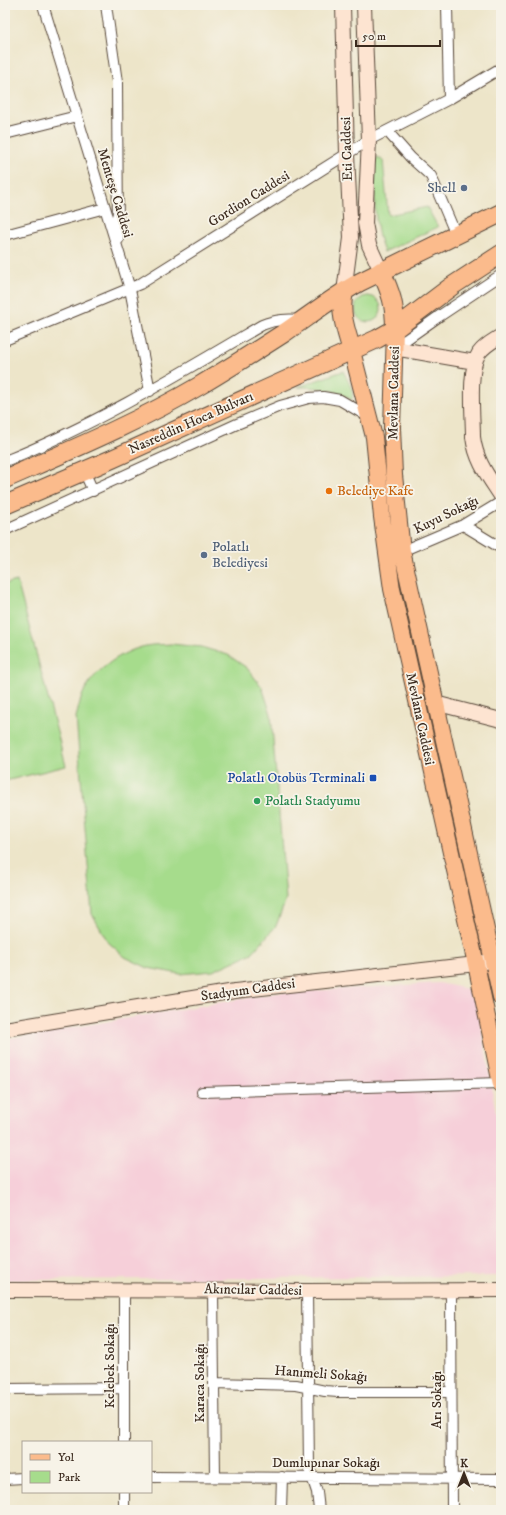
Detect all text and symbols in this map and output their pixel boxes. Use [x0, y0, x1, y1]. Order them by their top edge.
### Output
scale bar [356, 22, 440, 48]
text: 50 m [362, 29, 386, 44]
street label: Eti Caddesi [337, 116, 357, 181]
street label: Menteşe Caddesi [93, 146, 137, 240]
street label: Gordion Caddesi [205, 167, 293, 231]
place label: Shell [427, 179, 457, 197]
marker: Shell [459, 183, 469, 193]
street label: Mevlana Caddesi [384, 345, 404, 440]
street label: Nasreddin Hoca Bulvarı [126, 387, 257, 459]
place label: Belediye Kafe [337, 482, 414, 500]
marker: Belediye Kafe [324, 486, 334, 496]
street label: Kuyu Sokağı [410, 491, 482, 538]
place label: Polatlı Belediyesi [212, 538, 268, 572]
marker: Polatlı Belediyesi [199, 550, 209, 560]
street label: Mevlana Caddesi [401, 671, 439, 767]
place label: Polatlı Otobüs Terminali [227, 769, 365, 787]
marker: Polatlı Otobüs Terminali [368, 773, 378, 783]
place label: Polatlı Stadyumu [265, 792, 361, 810]
marker: Polatlı Stadyumu [252, 796, 262, 806]
street label: Stadyum Caddesi [200, 974, 297, 1006]
street label: Akıncılar Caddesi [204, 1280, 303, 1300]
street label: Kelebek Sokağı [101, 1323, 119, 1409]
street label: Karaca Sokağı [191, 1343, 209, 1423]
street label: Hanımeli Sokağı [274, 1362, 368, 1386]
street label: Arı Sokağı [428, 1371, 446, 1429]
legend [22, 1441, 152, 1493]
text: Yol [58, 1450, 75, 1465]
north arrow [444, 1453, 484, 1493]
street label: Dumlupınar Sokağı [272, 1454, 380, 1472]
text: K [460, 1457, 468, 1471]
text: Park [58, 1470, 80, 1485]

